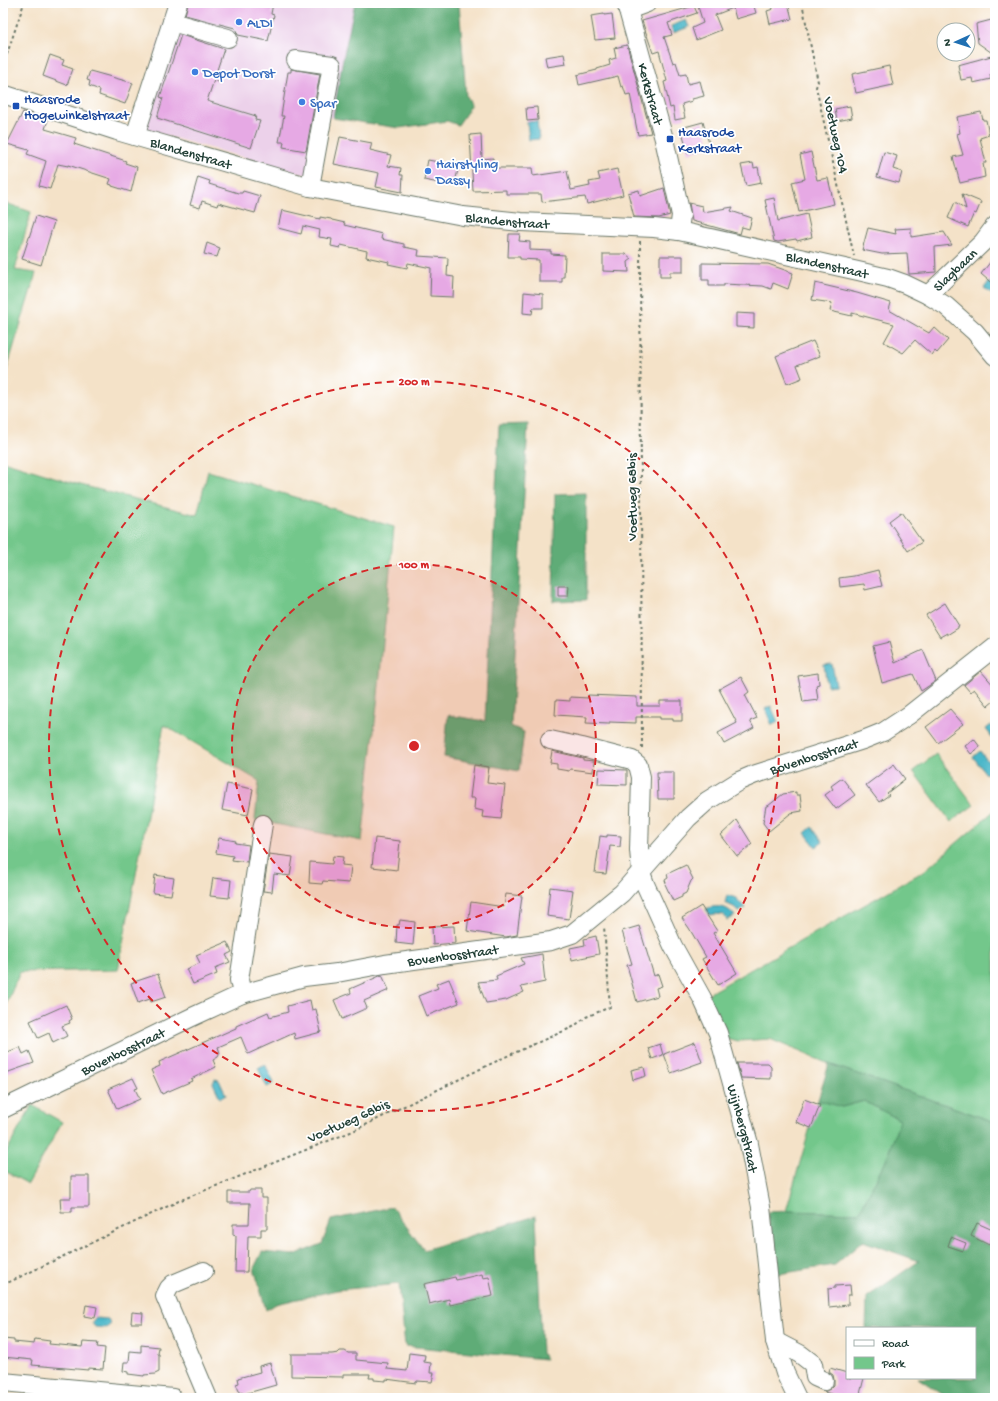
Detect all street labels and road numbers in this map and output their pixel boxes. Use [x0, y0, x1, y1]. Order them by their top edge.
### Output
street label: Kerkstraat [632, 61, 666, 128]
street label: Voetweg 104 [818, 95, 851, 176]
street label: Blandenstraat [147, 135, 234, 175]
street label: Blandenstraat [463, 210, 551, 234]
street label: Slagbaan [931, 246, 982, 296]
street label: Blandenstraat [783, 249, 871, 284]
street label: Voetweg 68bis [625, 452, 642, 542]
street label: Bovenbosstraat [767, 736, 862, 780]
street label: Bovenbosstraat [406, 942, 501, 972]
street label: Bovenbosstraat [78, 1025, 170, 1081]
street label: Wijnbergstraat [722, 1083, 760, 1175]
street label: Voetweg 68bis [305, 1096, 393, 1148]

